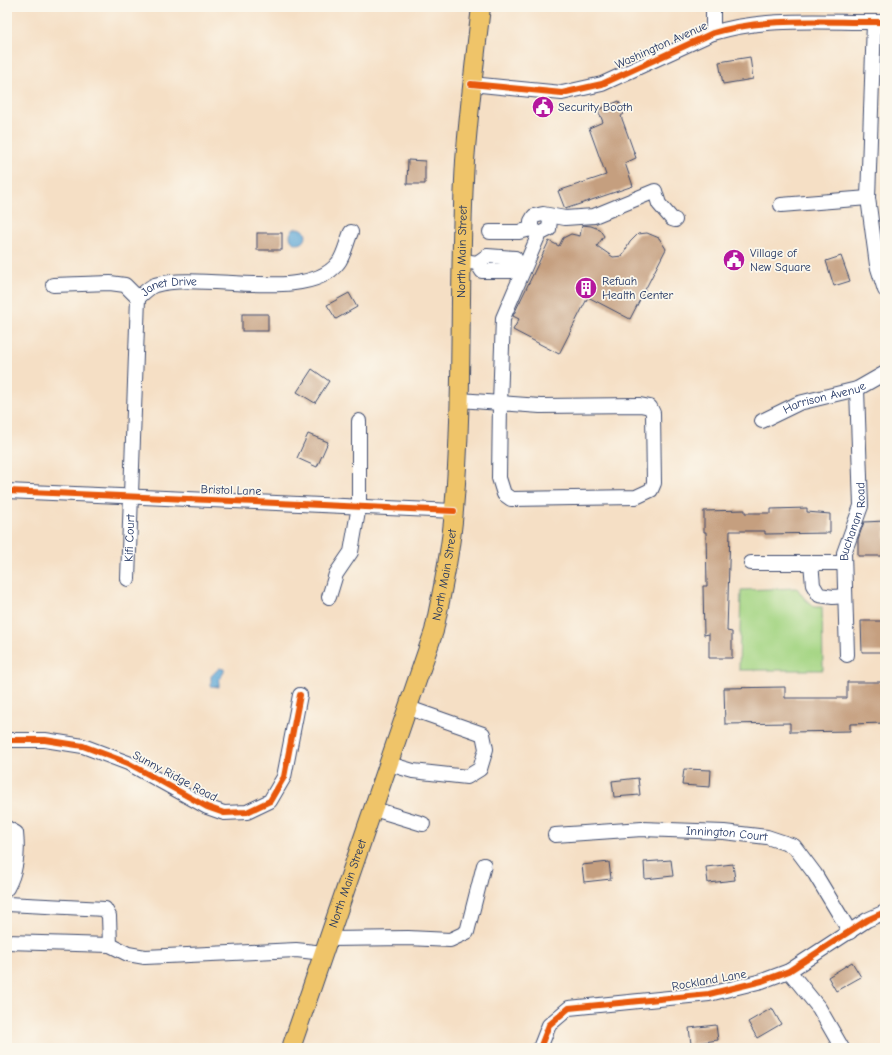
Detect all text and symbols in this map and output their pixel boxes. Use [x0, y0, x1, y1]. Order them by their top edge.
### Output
street label: Washington Avenue [613, 18, 709, 72]
public building icon: Security Booth [530, 94, 556, 120]
place label: Security Booth [558, 100, 633, 114]
street label: North Main Street [454, 205, 470, 298]
place label: Village of New Square [750, 246, 811, 274]
public building icon: Village of New Square [721, 247, 747, 273]
street label: Janet Drive [138, 274, 197, 299]
place label: Refuah Health Center [602, 274, 673, 302]
building icon: Refuah Health Center [573, 275, 599, 301]
street label: Harrison Avenue [781, 378, 868, 417]
street label: Bristol Lane [200, 482, 262, 498]
street label: Buchanan Road [837, 482, 868, 561]
street label: Kifi Court [122, 513, 137, 562]
street label: North Main Street [429, 528, 459, 622]
street label: Sunny Ridge Road [130, 748, 220, 804]
street label: Innington Court [686, 824, 769, 844]
street label: North Main Street [326, 837, 369, 930]
street label: Rockland Lane [671, 967, 747, 993]

